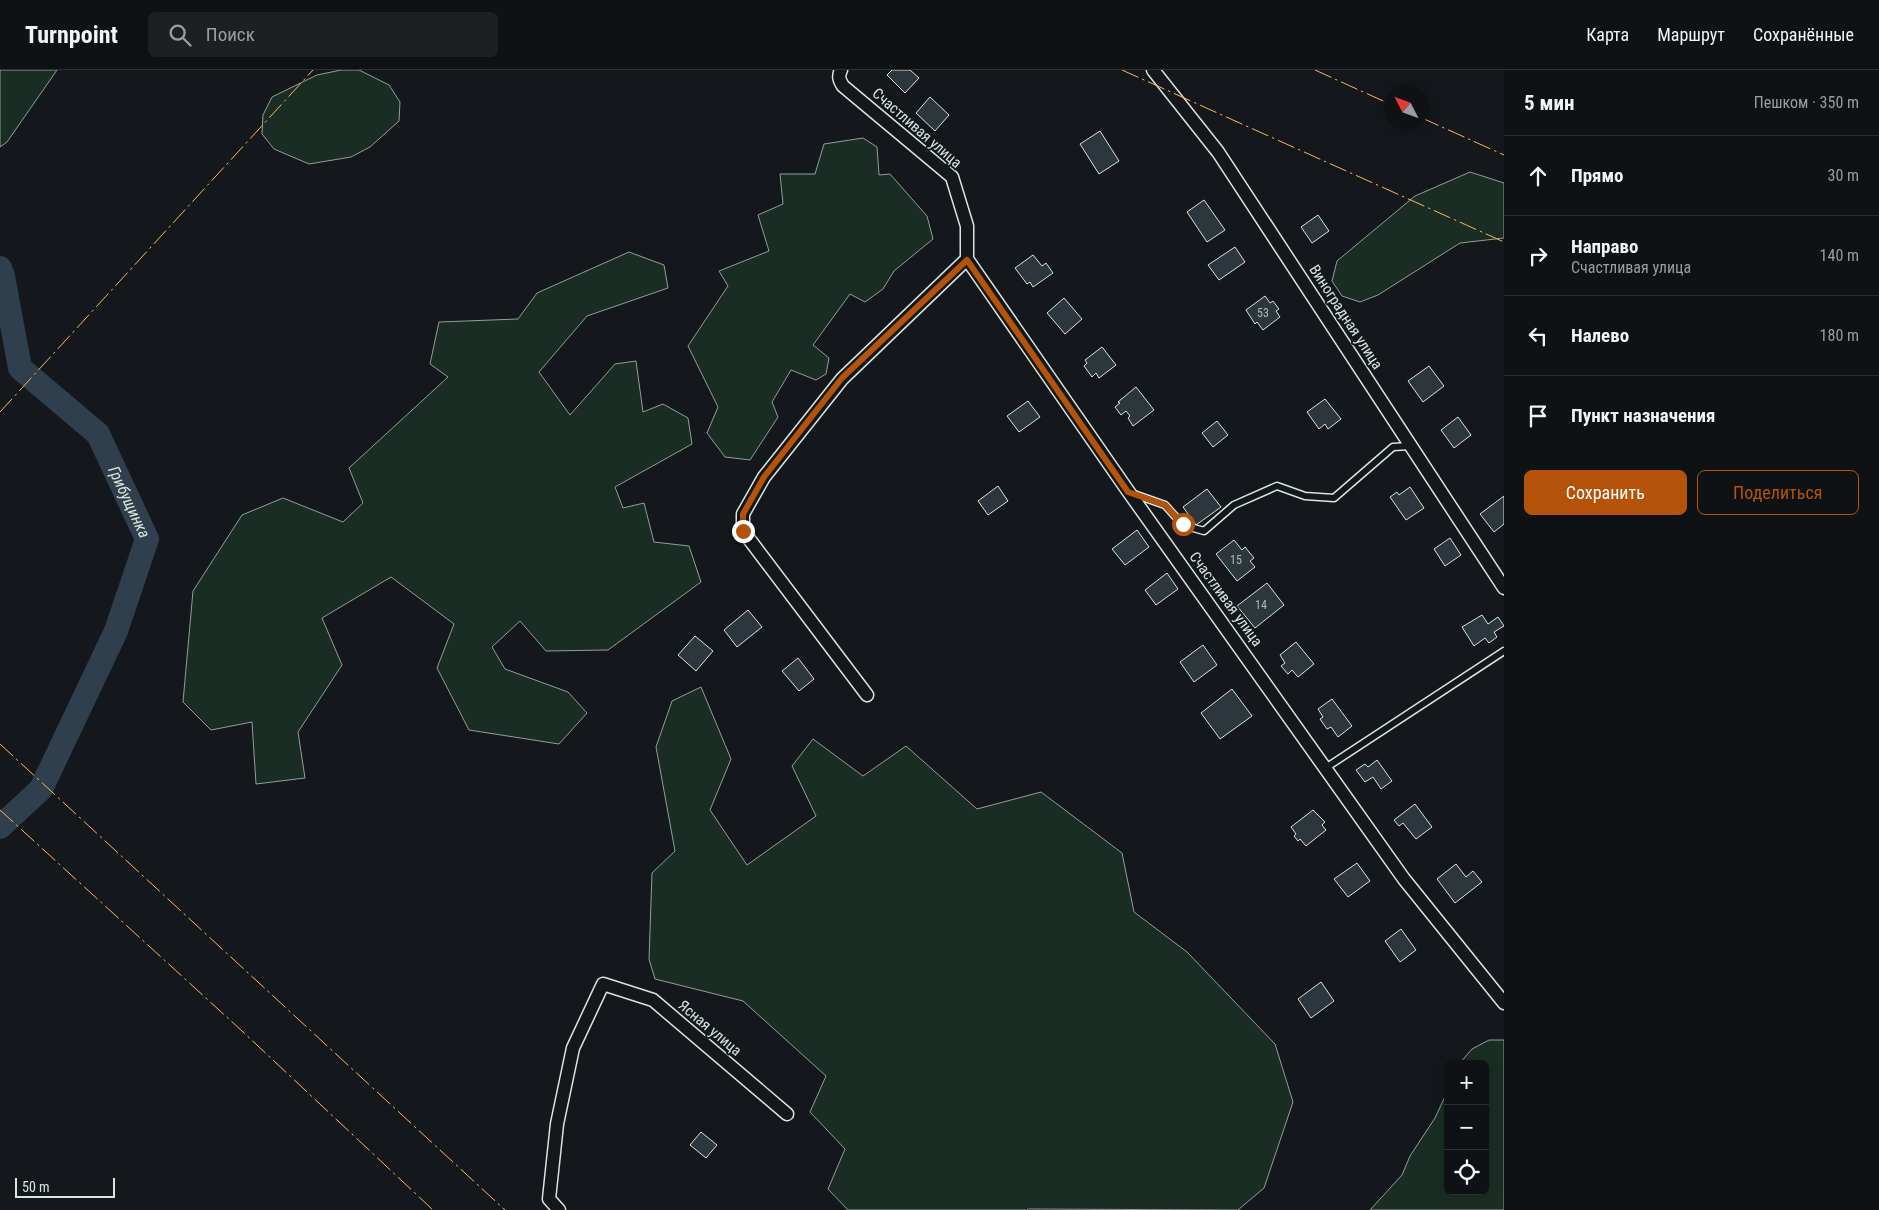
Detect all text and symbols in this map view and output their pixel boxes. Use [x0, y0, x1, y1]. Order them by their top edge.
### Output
search box [148, 12, 498, 57]
text: Turnpoint [25, 21, 118, 49]
icon: search [166, 21, 194, 49]
text: Поиск [206, 23, 255, 46]
text: Карта [1586, 24, 1629, 45]
text: Маршрут [1657, 24, 1725, 45]
text: Сохранённые [1753, 24, 1854, 45]
street label: Счастливая улица [869, 84, 965, 172]
north arrow [1384, 85, 1429, 130]
text: 5 мин [1524, 91, 1574, 115]
text: Пешком · 350 m [1754, 93, 1859, 112]
icon: ahead [1524, 162, 1552, 190]
text: Прямо [1571, 164, 1624, 187]
text: 30 m [1827, 166, 1859, 185]
text: Направо [1571, 235, 1638, 258]
icon: right [1524, 242, 1552, 270]
text: 140 m [1820, 246, 1859, 265]
text: Счастливая улица [1571, 258, 1691, 277]
street label: Виноградная улица [1306, 261, 1386, 373]
house number: 53 [1257, 306, 1269, 320]
icon: left [1524, 322, 1552, 350]
text: Налево [1571, 324, 1629, 347]
text: 180 m [1820, 326, 1859, 345]
icon: arrive [1524, 402, 1552, 430]
text: Пункт назначения [1571, 404, 1715, 427]
water label: Грибущинка [105, 463, 155, 541]
button: Сохранить [1524, 470, 1687, 515]
button: Поделиться [1697, 470, 1859, 515]
route start [1172, 513, 1195, 536]
route end [732, 520, 755, 543]
street label: Счастливая улица [1186, 548, 1266, 650]
house number: 15 [1230, 553, 1242, 567]
house number: 14 [1255, 598, 1267, 612]
street label: Ясная улица [675, 996, 745, 1060]
map controls [1444, 1060, 1489, 1195]
button: + [1444, 1060, 1489, 1105]
button: − [1444, 1105, 1489, 1150]
button: locate [1444, 1150, 1489, 1195]
scale bar [15, 1175, 115, 1198]
text: 50 m [22, 1179, 50, 1195]

